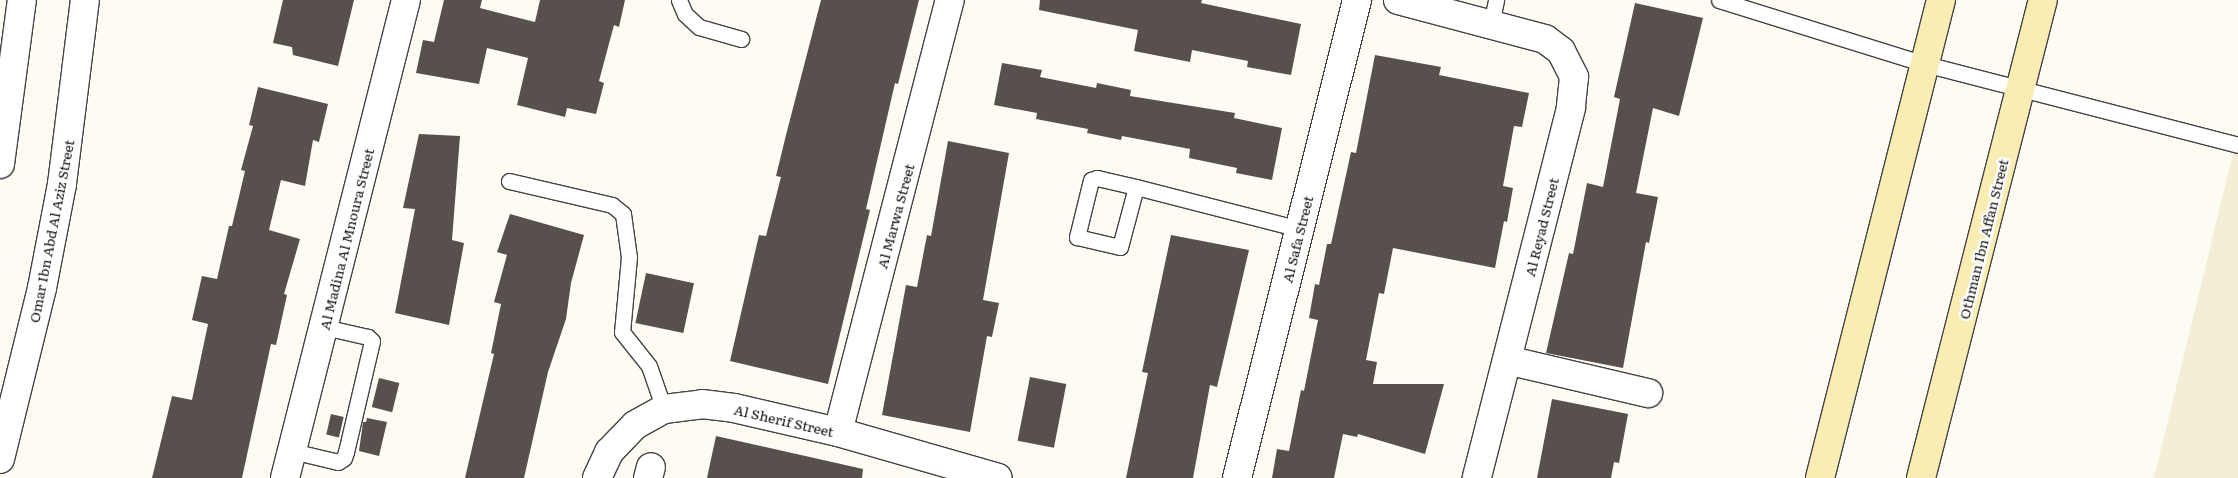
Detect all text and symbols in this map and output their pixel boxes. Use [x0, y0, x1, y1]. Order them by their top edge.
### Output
street label: Omar Ibn Abd Al Aziz Street [25, 138, 77, 324]
street label: Al Madina Al Mnoura Street [315, 146, 377, 332]
street label: Othman Ibn Affan Street [1955, 157, 2011, 321]
street label: Al Marwa Street [873, 162, 917, 270]
street label: Al Reyad Street [1521, 176, 1561, 278]
street label: Al Safa Street [1278, 194, 1316, 284]
street label: Al Sherif Street [732, 400, 836, 440]

